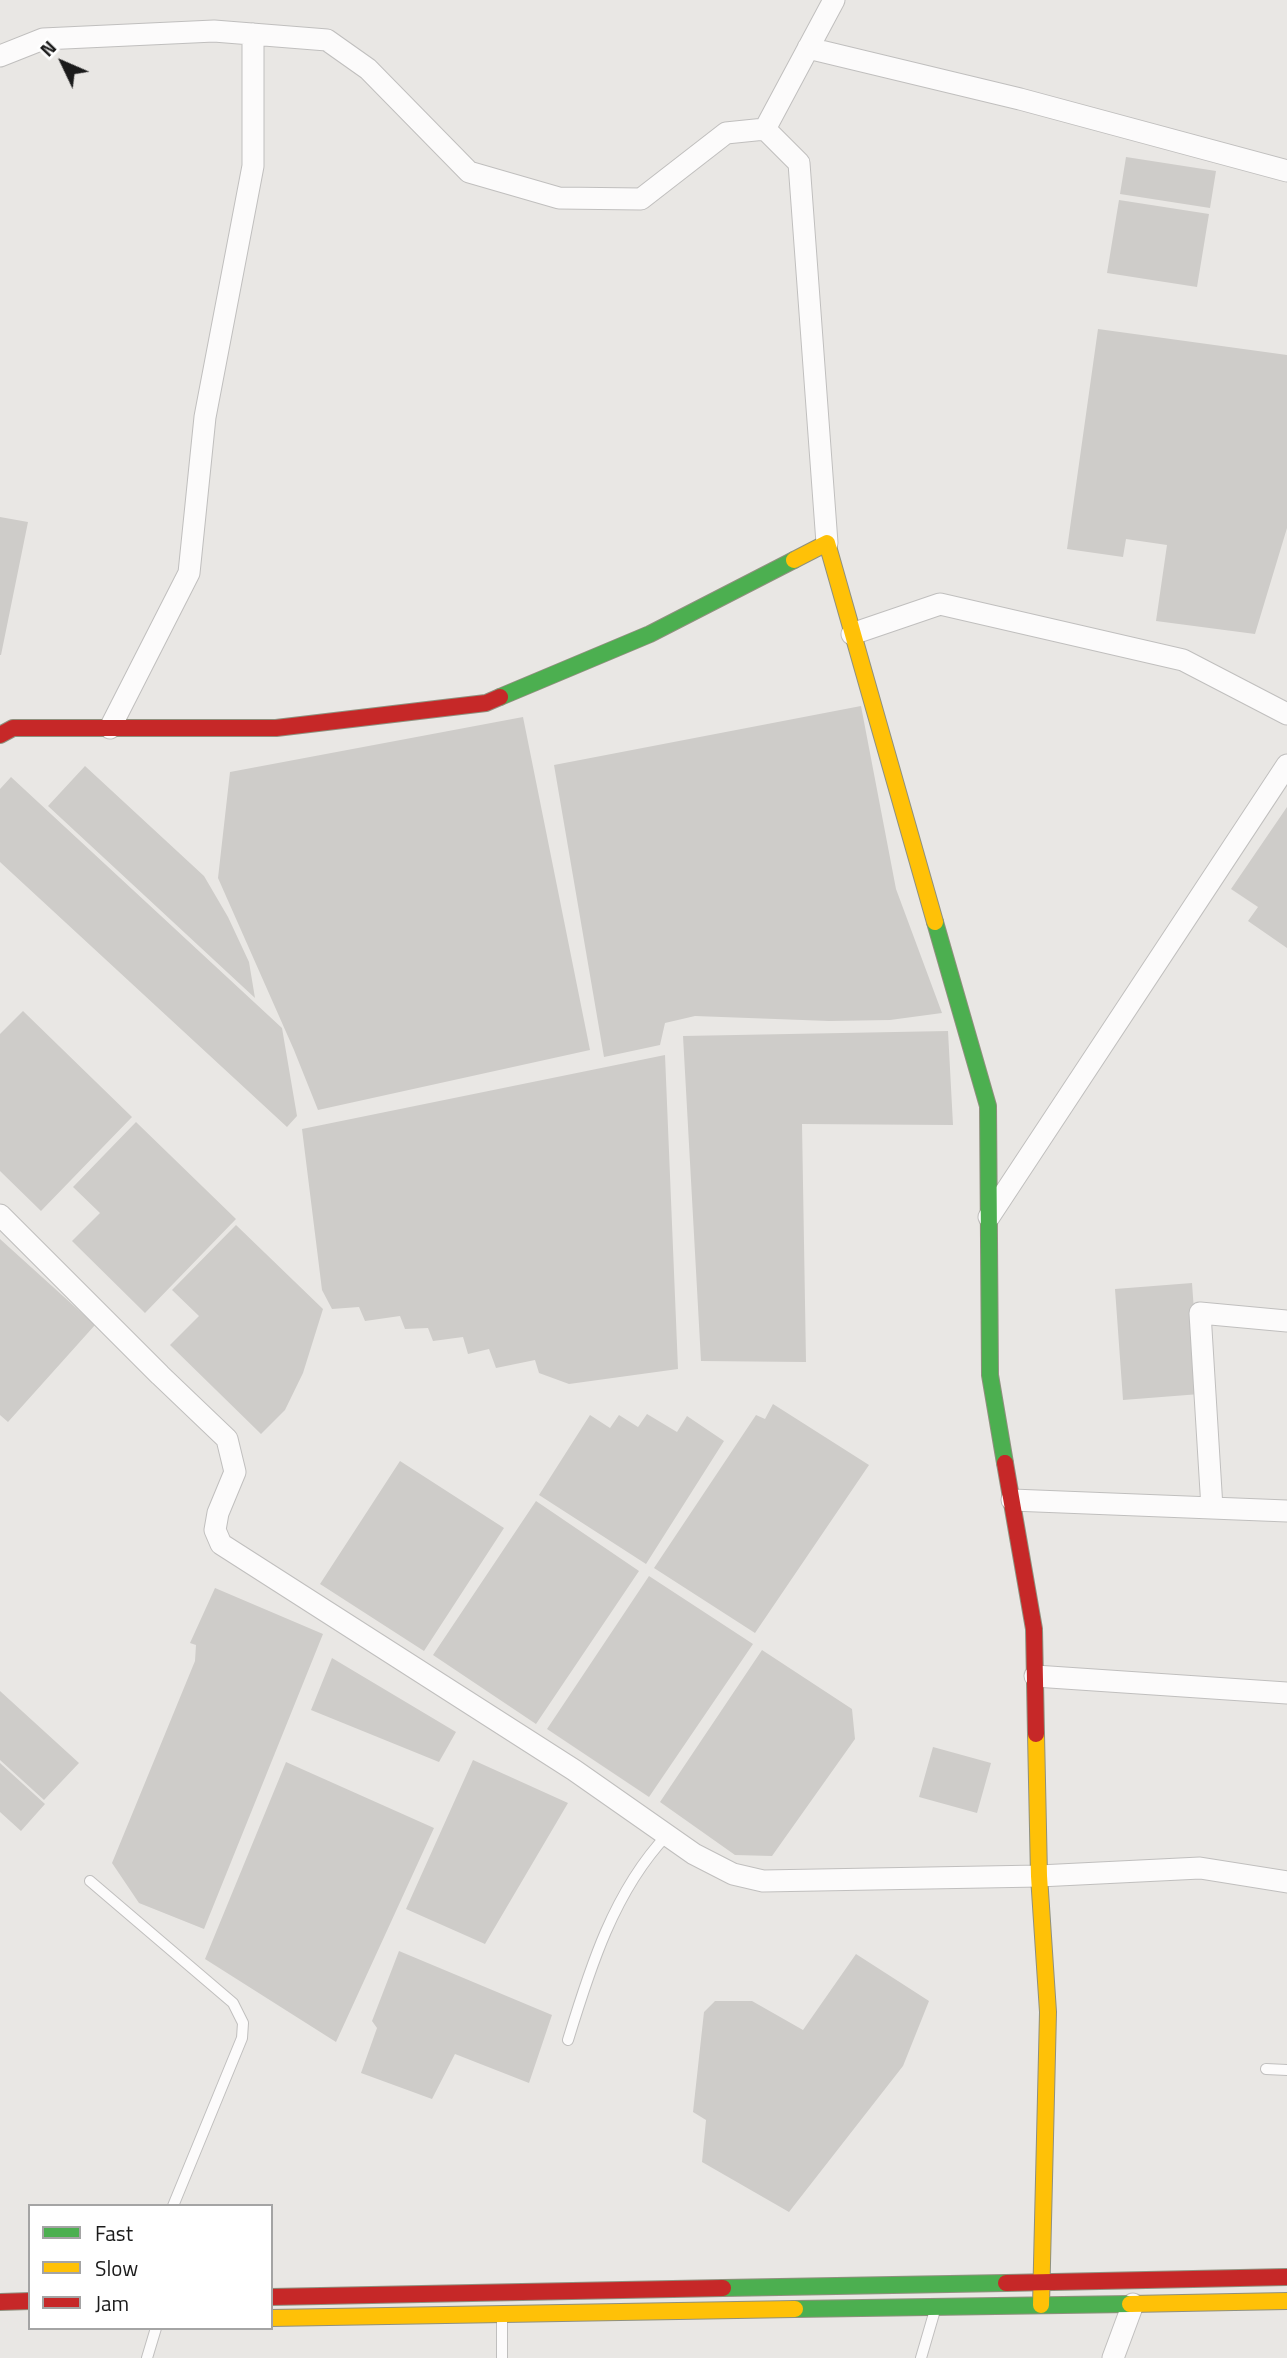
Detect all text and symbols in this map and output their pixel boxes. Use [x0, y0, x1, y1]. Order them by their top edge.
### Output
north arrow [28, 28, 98, 98]
text: N [33, 33, 63, 63]
legend [28, 2204, 273, 2330]
text: Fast [95, 2217, 133, 2249]
text: Slow [95, 2252, 138, 2284]
text: Jam [95, 2287, 129, 2319]

